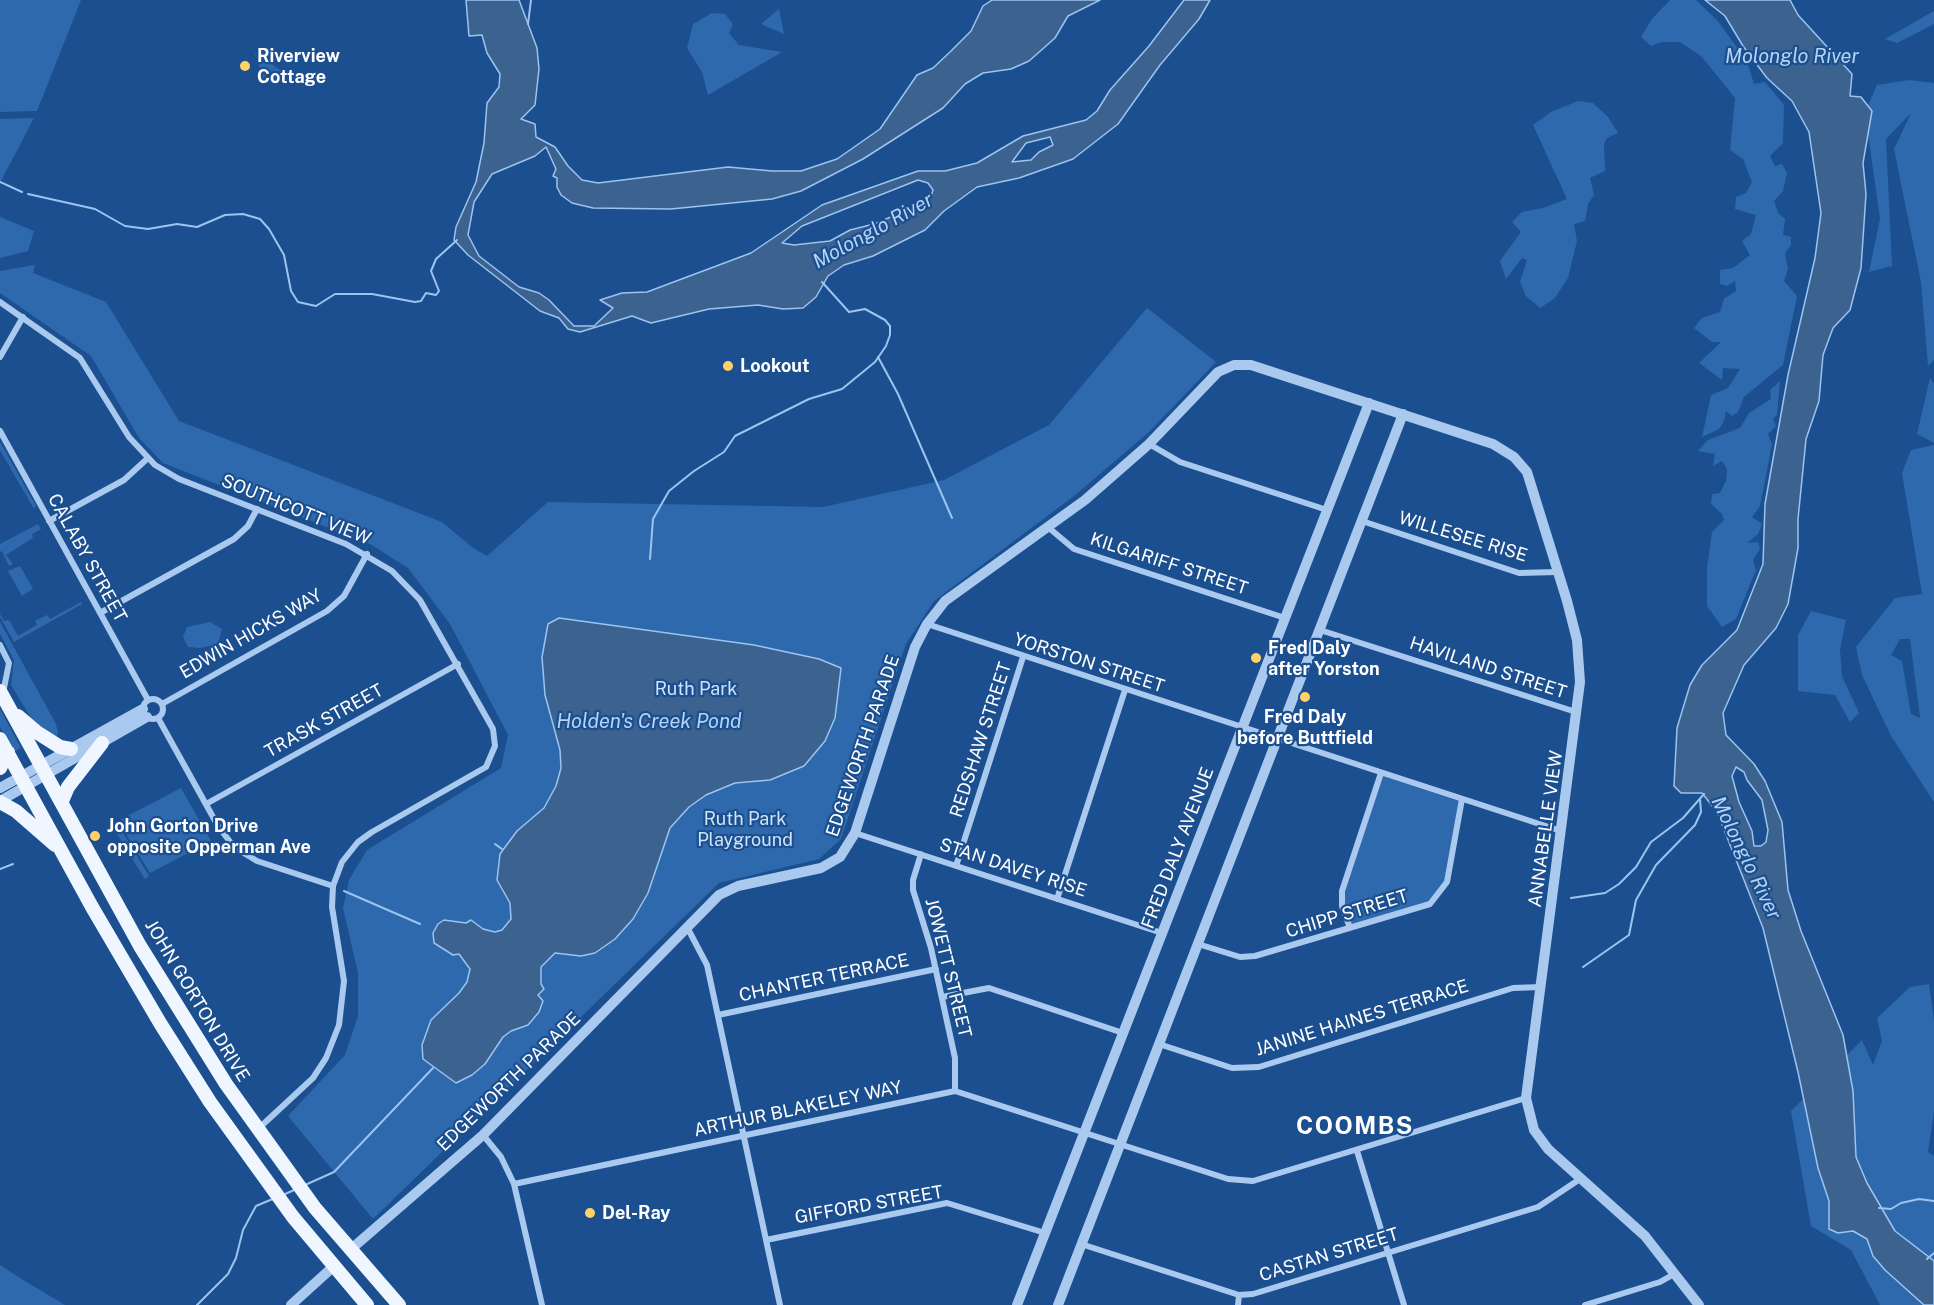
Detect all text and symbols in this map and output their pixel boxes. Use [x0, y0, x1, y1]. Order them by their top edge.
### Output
place label: Riverview Cottage [257, 45, 340, 88]
water label: Molonglo River [1725, 45, 1859, 69]
marker: Riverview Cottage [238, 59, 252, 73]
water label: Molonglo River [809, 188, 937, 274]
place label: Lookout [740, 355, 809, 377]
marker: Lookout [721, 359, 735, 373]
street label: SOUTHCOTT VIEW [218, 470, 374, 550]
street label: CALABY STREET [43, 490, 131, 626]
street label: WILLESEE RISE [1396, 507, 1530, 567]
street label: KILGARIFF STREET [1087, 528, 1251, 600]
street label: EDWIN HICKS WAY [176, 585, 326, 683]
street label: YORSTON STREET [1011, 628, 1167, 698]
street label: HAVILAND STREET [1407, 632, 1569, 704]
place label: Fred Daly after Yorston [1268, 637, 1380, 680]
marker: Fred Daly after Yorston [1249, 651, 1263, 665]
street label: EDGEWORTH PARADE [822, 652, 904, 840]
street label: REDSHAW STREET [946, 660, 1016, 820]
park label: Ruth Park [655, 678, 737, 700]
street label: TRASK STREET [261, 680, 387, 762]
marker: Fred Daly before Buttfield [1298, 690, 1312, 704]
place label: Fred Daly before Buttfield [1237, 706, 1373, 748]
water label: Holden's Creek Pond [556, 710, 742, 734]
street label: ANNABELLE VIEW [1524, 749, 1568, 909]
street label: FRED DALY AVENUE [1137, 764, 1219, 932]
water label: Molonglo River [1706, 793, 1786, 923]
park label: Ruth Park Playground [697, 808, 793, 850]
place label: John Gorton Drive opposite Opperman Ave [107, 815, 311, 858]
marker: John Gorton Drive opposite Opperman Ave [88, 829, 102, 843]
street label: STAN DAVEY RISE [937, 834, 1089, 902]
street label: CHIPP STREET [1283, 885, 1411, 943]
street label: JOWETT STREET [920, 896, 976, 1040]
street label: JOHN GORTON DRIVE [140, 916, 254, 1086]
street label: CHANTER TERRACE [737, 949, 911, 1007]
street label: JANINE HAINES TERRACE [1253, 975, 1471, 1061]
street label: EDGEWORTH PARADE [433, 1008, 585, 1156]
street label: ARTHUR BLAKELEY WAY [692, 1076, 904, 1142]
district label: COOMBS [1296, 1113, 1414, 1141]
street label: GIFFORD STREET [793, 1181, 945, 1229]
place label: Del-Ray [602, 1202, 670, 1224]
marker: Del-Ray [583, 1206, 597, 1220]
street label: CASTAN STREET [1257, 1224, 1401, 1286]

